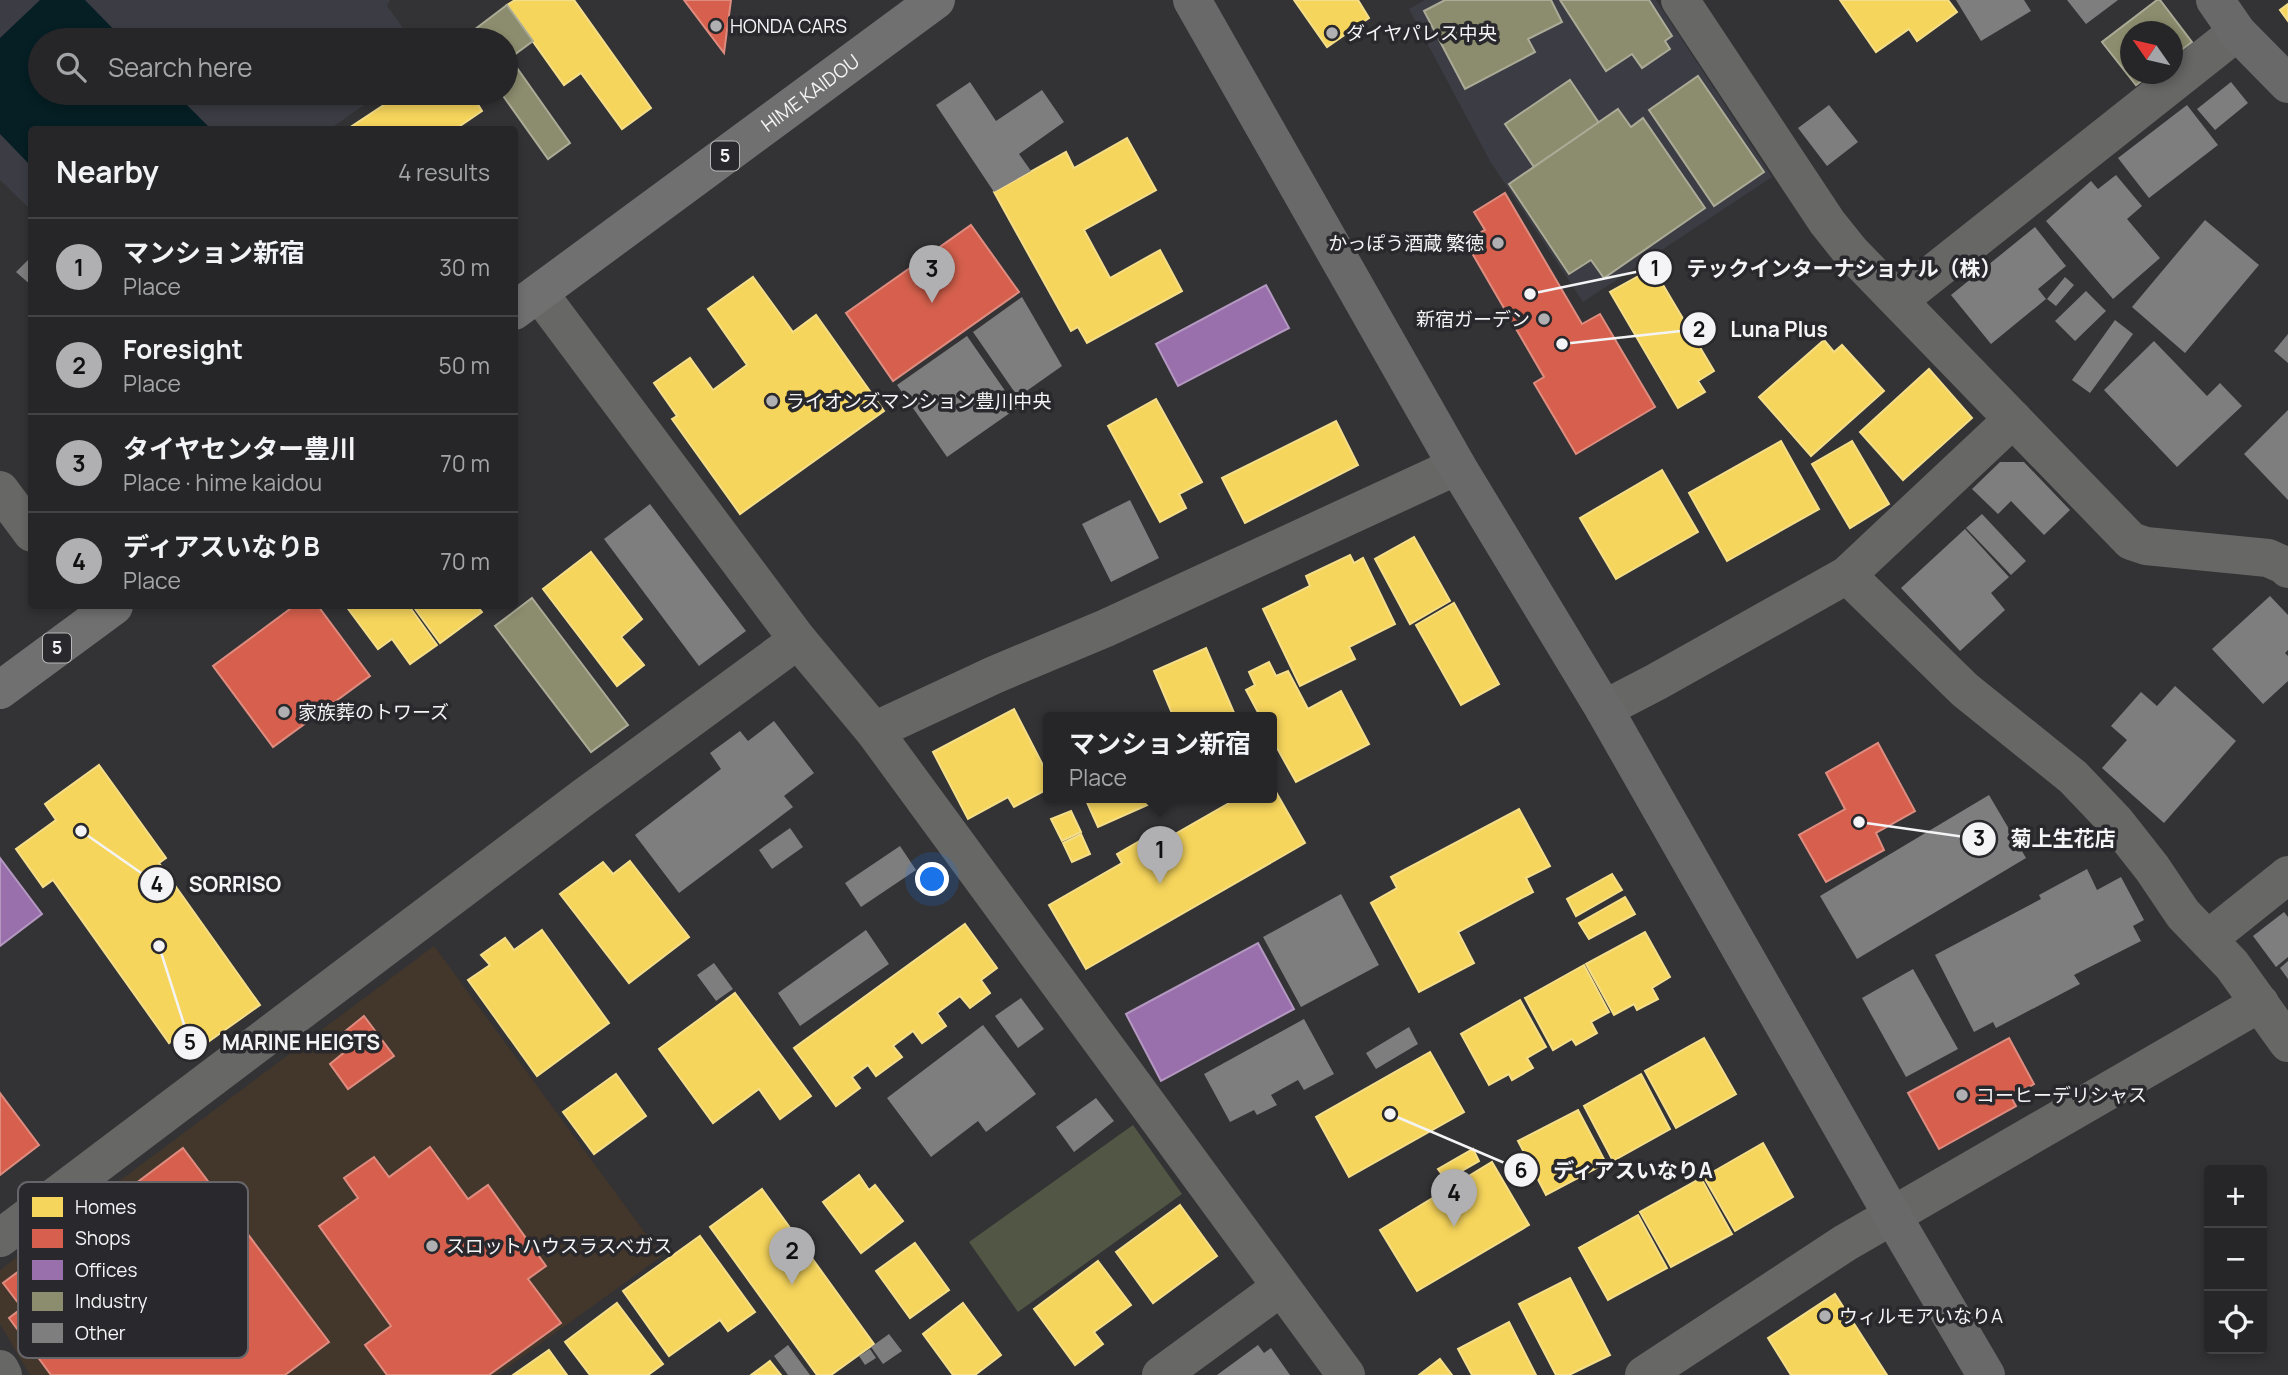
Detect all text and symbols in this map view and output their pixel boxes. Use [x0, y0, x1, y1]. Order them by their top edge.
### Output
place label: HONDA CARS [730, 13, 847, 39]
marker: HONDA CARS [708, 18, 724, 34]
place label: ダイヤパレス中央 [1346, 20, 1497, 46]
north arrow [2120, 21, 2183, 84]
marker: ダイヤパレス中央 [1324, 25, 1340, 41]
search box [28, 28, 518, 105]
icon: search [52, 48, 90, 86]
street label: HIME KAIDOU [756, 48, 865, 137]
text: Search here [108, 49, 253, 85]
road number: 5 [711, 141, 739, 170]
text: Nearby [56, 151, 159, 192]
text: 4 results [398, 156, 490, 188]
place label: かっぽう酒蔵 繁徳 [1328, 230, 1484, 256]
text: マンション新宿 [123, 234, 305, 270]
marker: かっぽう酒蔵 繁徳 [1490, 235, 1506, 251]
pin: 3 [909, 245, 955, 303]
callout: テックインターナショナル（株） [1638, 247, 2016, 289]
text: 1 [74, 251, 84, 283]
text: 30 m [439, 251, 490, 283]
text: 1 [1650, 254, 1660, 282]
text: テックインターナショナル（株） [1687, 254, 2002, 282]
text: Place [123, 270, 181, 302]
place label: 新宿ガーデン [1416, 306, 1530, 332]
callout: Luna Plus [1681, 308, 1842, 350]
marker: 新宿ガーデン [1536, 311, 1552, 327]
text: 2 [1693, 315, 1705, 343]
text: Luna Plus [1730, 315, 1828, 343]
text: Foresight [123, 331, 243, 367]
text: 2 [72, 349, 86, 381]
text: 50 m [439, 349, 490, 381]
text: Place [123, 367, 181, 399]
place label: ライオンズマンション豊川中央 [786, 388, 1052, 414]
marker: ライオンズマンション豊川中央 [764, 393, 780, 409]
text: タイヤセンター豊川 [123, 430, 356, 466]
text: 3 [72, 447, 86, 479]
text: 70 m [440, 447, 490, 479]
text: Place · hime kaidou [123, 466, 322, 498]
text: ディアスいなりB [123, 528, 320, 564]
text: 4 [72, 545, 86, 577]
text: 70 m [440, 545, 490, 577]
text: Place [123, 564, 181, 596]
road number: 5 [43, 634, 71, 662]
place label: 家族葬のトワーズ [298, 699, 449, 725]
marker: 家族葬のトワーズ [276, 704, 292, 720]
popup [1043, 712, 1277, 803]
text: マンション新宿 [1069, 725, 1251, 761]
text: Place [1069, 761, 1127, 793]
callout: 菊上生花店 [1962, 818, 2130, 860]
text: 3 [1973, 824, 1985, 852]
text: 菊上生花店 [2011, 824, 2116, 852]
pin: 1 [1137, 826, 1183, 884]
your location [915, 862, 949, 896]
callout: SORRISO [139, 863, 295, 905]
text: 4 [151, 870, 163, 898]
text: SORRISO [189, 870, 282, 898]
callout: MARINE HEIGTS [173, 1022, 394, 1064]
text: 5 [184, 1028, 196, 1056]
text: MARINE HEIGTS [222, 1028, 380, 1056]
place label: コーヒーデリシャス [1976, 1082, 2147, 1108]
marker: コーヒーデリシャス [1954, 1087, 1970, 1103]
callout: ディアスいなりA [1504, 1149, 1728, 1191]
text: 6 [1514, 1156, 1528, 1184]
text: ディアスいなりA [1553, 1156, 1713, 1184]
map controls [2204, 1165, 2267, 1354]
button: + [2204, 1165, 2267, 1228]
pin: 4 [1431, 1169, 1477, 1227]
legend [18, 1182, 248, 1358]
text: Homes [75, 1194, 136, 1220]
text: Shops [75, 1225, 130, 1251]
pin: 2 [769, 1227, 815, 1285]
button: − [2204, 1228, 2267, 1291]
place label: スロットハウスラスベガス [446, 1233, 672, 1259]
marker: スロットハウスラスベガス [424, 1238, 440, 1254]
text: Offices [75, 1257, 137, 1283]
text: Industry [75, 1288, 148, 1314]
button: locate [2204, 1291, 2267, 1354]
place label: ウィルモアいなりA [1839, 1303, 2003, 1329]
marker: ウィルモアいなりA [1817, 1308, 1833, 1324]
text: Other [75, 1320, 126, 1346]

